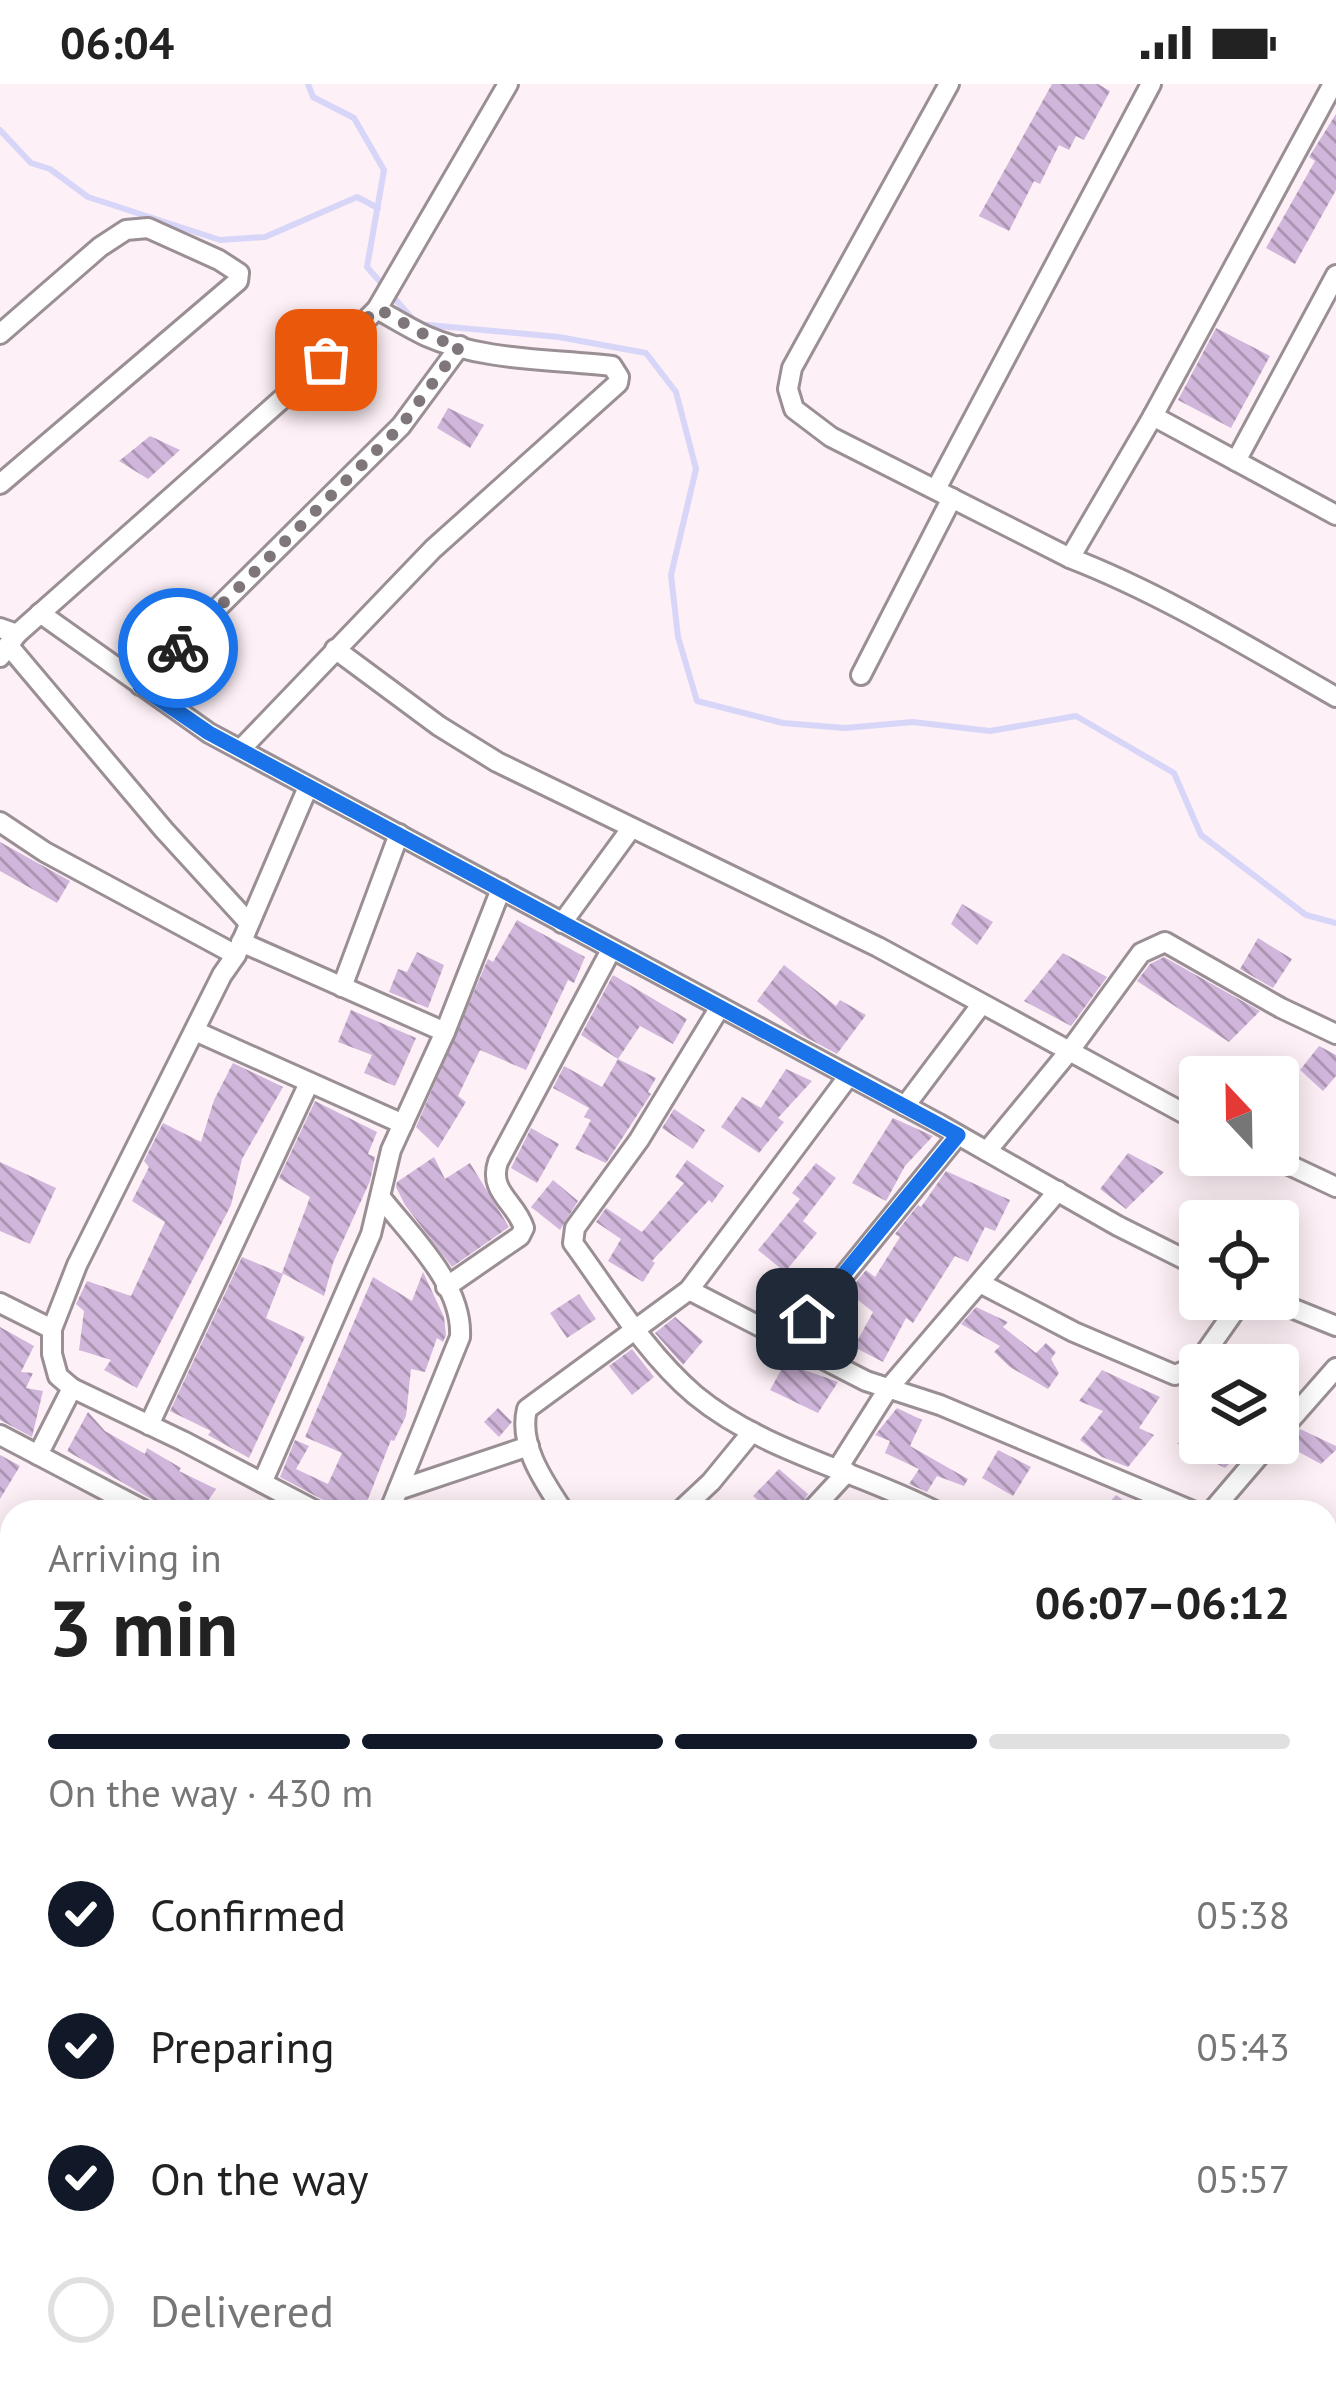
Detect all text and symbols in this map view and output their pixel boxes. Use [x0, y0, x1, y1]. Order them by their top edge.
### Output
text: 06:04 [60, 13, 174, 71]
pin [275, 309, 377, 411]
icon: bag [293, 327, 359, 393]
courier [118, 588, 238, 708]
icon: bike [145, 615, 211, 681]
north arrow [1179, 1056, 1299, 1176]
map controls [1179, 1056, 1299, 1464]
button: locate [1179, 1200, 1299, 1320]
pin [756, 1268, 858, 1370]
icon: home [774, 1286, 840, 1352]
button: layers [1179, 1344, 1299, 1464]
text: Arriving in [48, 1532, 222, 1583]
text: 06:07–06:12 [1035, 1573, 1290, 1631]
text: 3 min [48, 1577, 238, 1678]
text: On the way · 430 m [48, 1767, 373, 1818]
icon: check [48, 1881, 114, 1947]
text: Confirmed [150, 1885, 346, 1943]
text: 05:38 [1196, 1889, 1290, 1940]
icon: check [48, 2013, 114, 2079]
text: Preparing [150, 2017, 335, 2075]
text: 05:43 [1196, 2021, 1290, 2072]
icon: check [48, 2145, 114, 2211]
text: On the way [150, 2149, 369, 2207]
text: 05:57 [1196, 2153, 1290, 2204]
text: Delivered [150, 2281, 334, 2339]

